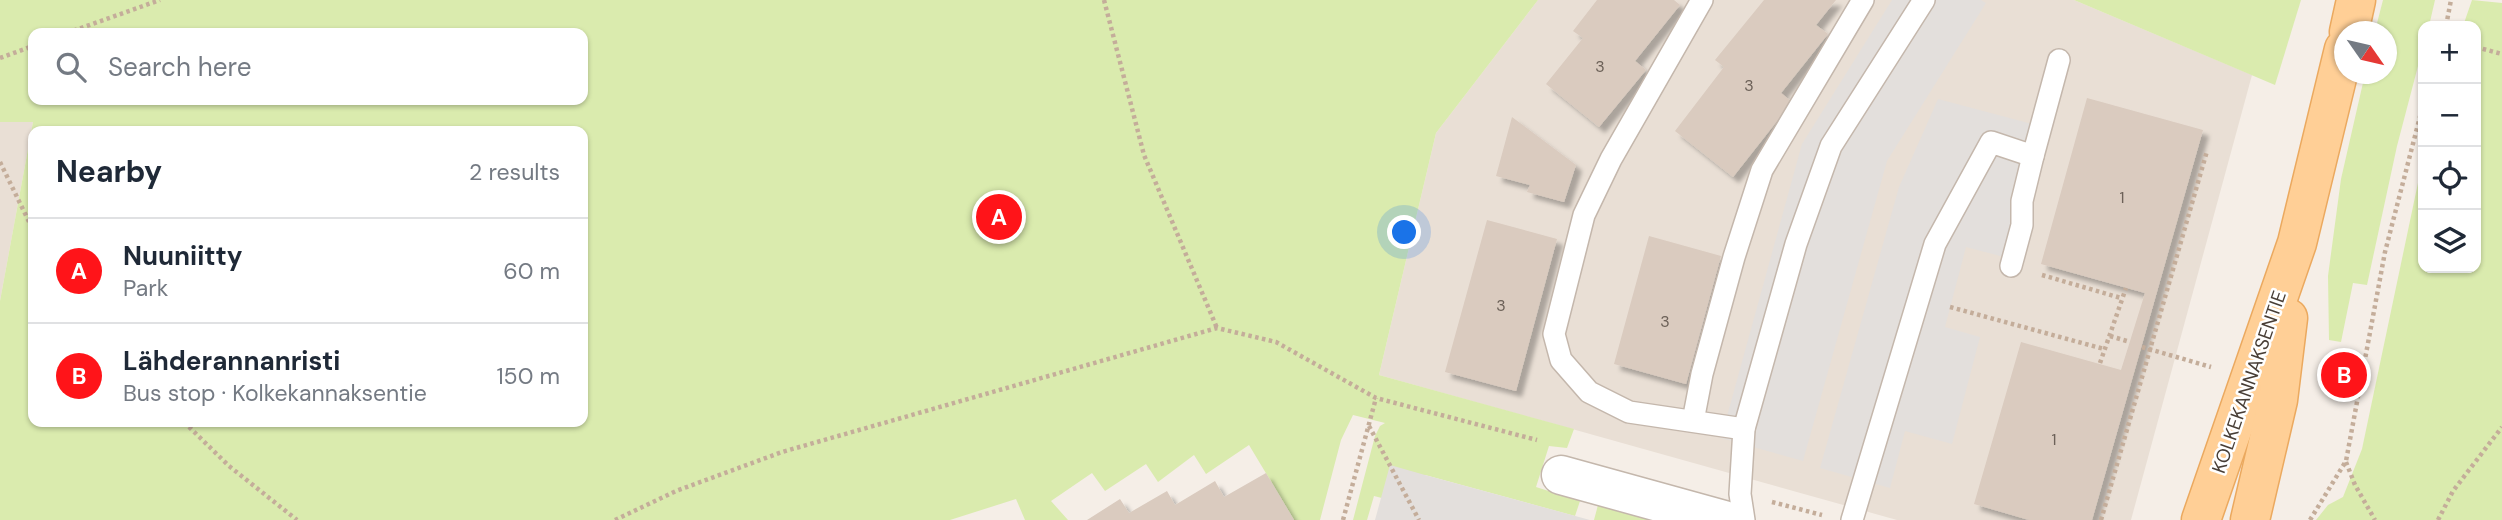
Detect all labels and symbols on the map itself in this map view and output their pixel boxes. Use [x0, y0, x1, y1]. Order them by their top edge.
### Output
north arrow [2334, 21, 2397, 84]
house number: 3 [1595, 56, 1605, 77]
house number: 3 [1744, 75, 1754, 96]
house number: 1 [2120, 187, 2125, 208]
pin: A [976, 191, 1022, 243]
your location [1387, 215, 1421, 249]
street label: KOLKEKANNAKSENTIE [2206, 288, 2292, 476]
house number: 3 [1496, 295, 1506, 316]
house number: 3 [1660, 311, 1670, 332]
pin: B [2321, 349, 2367, 401]
house number: 1 [2052, 429, 2057, 450]

